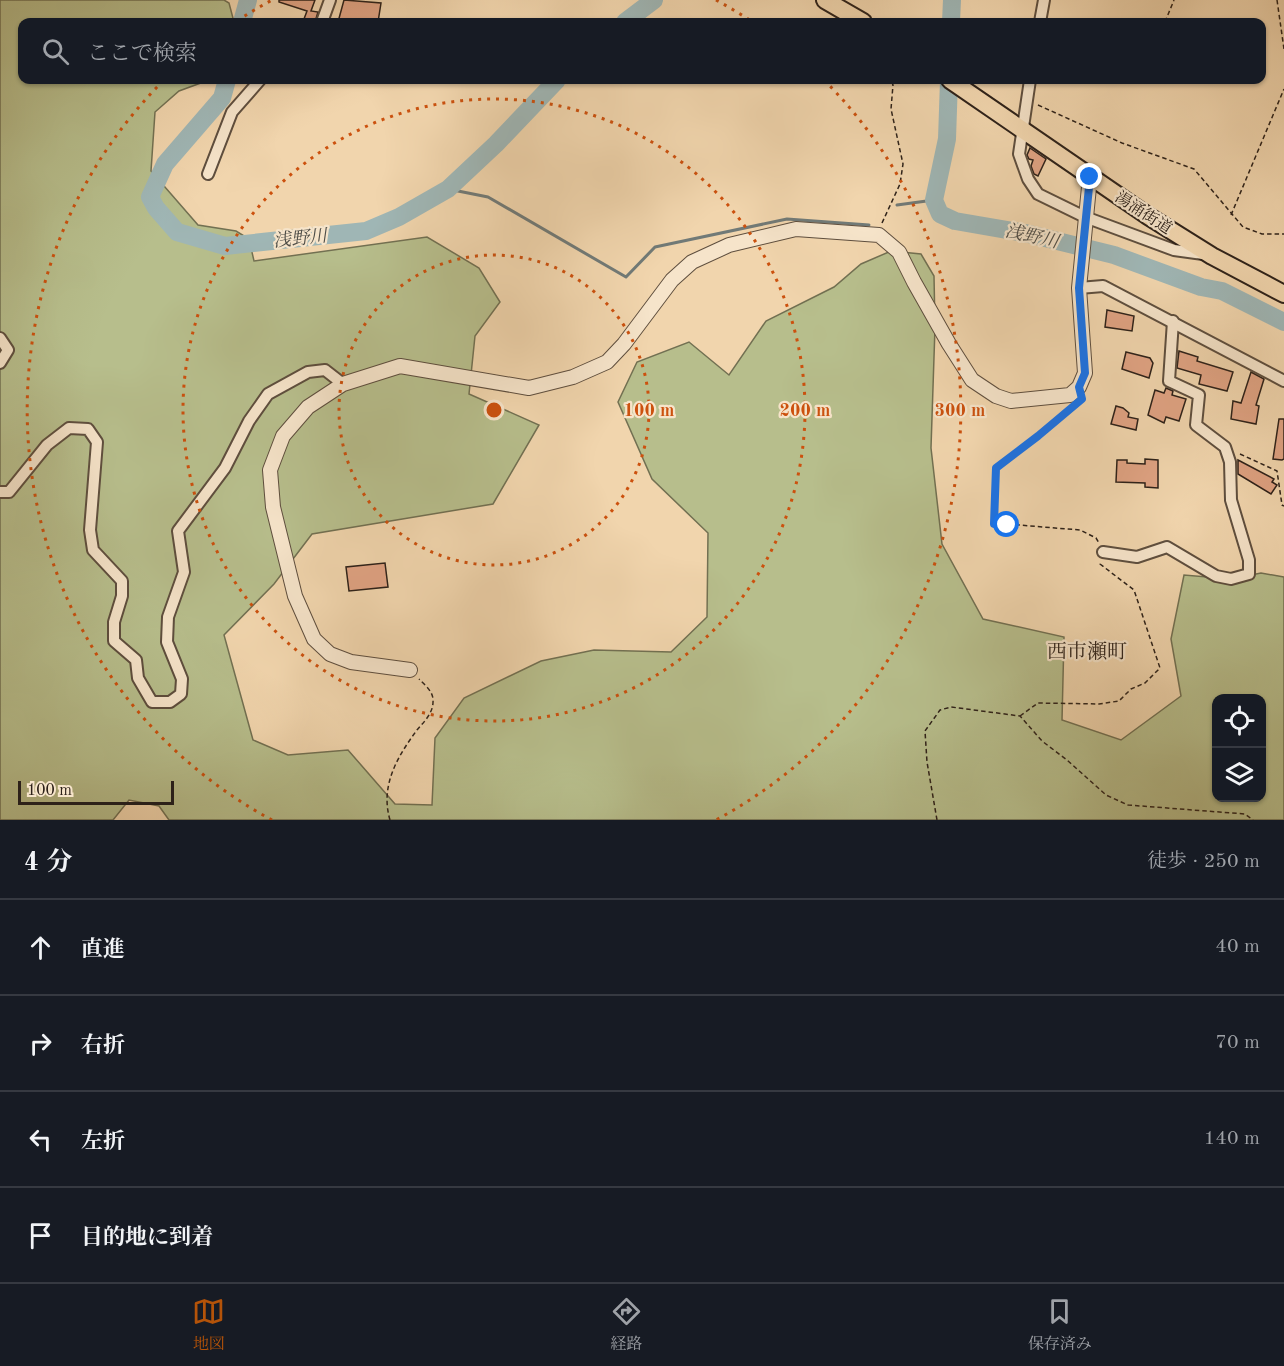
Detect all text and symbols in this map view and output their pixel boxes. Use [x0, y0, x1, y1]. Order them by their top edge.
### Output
search box [18, 18, 1266, 84]
icon: search [39, 35, 72, 68]
text: ここで検索 [87, 43, 197, 65]
route end [1076, 163, 1102, 189]
street label: 湯涌街道 [1112, 188, 1175, 238]
water label: 浅野川 [1003, 220, 1063, 252]
water label: 浅野川 [272, 225, 330, 251]
centre of rings [484, 400, 504, 420]
text: 100 m [624, 402, 674, 420]
text: 200 m [780, 402, 830, 420]
text: 300 m [935, 402, 985, 420]
route start [993, 511, 1019, 537]
district label: 西市瀬町 [1047, 641, 1127, 663]
map controls [1212, 694, 1266, 802]
button: locate [1212, 694, 1266, 748]
button: layers [1212, 748, 1266, 802]
scale bar [18, 778, 174, 806]
text: 100 m [27, 783, 72, 799]
text: 4 分 [24, 850, 72, 876]
text: 徒歩 · 250 m [1147, 852, 1260, 872]
icon: ahead [24, 931, 57, 964]
text: 40 m [1215, 937, 1260, 957]
text: 直進 [81, 939, 125, 961]
icon: right [24, 1027, 57, 1060]
text: 70 m [1215, 1033, 1260, 1053]
text: 右折 [81, 1035, 125, 1057]
icon: left [24, 1123, 57, 1156]
text: 140 m [1204, 1129, 1260, 1149]
text: 左折 [81, 1131, 125, 1153]
icon: arrive [24, 1219, 57, 1252]
text: 目的地に到着 [81, 1227, 213, 1249]
tab: 地図 [192, 1295, 225, 1355]
tab: 経路 [610, 1295, 643, 1355]
tab: 保存済み [1028, 1295, 1092, 1355]

